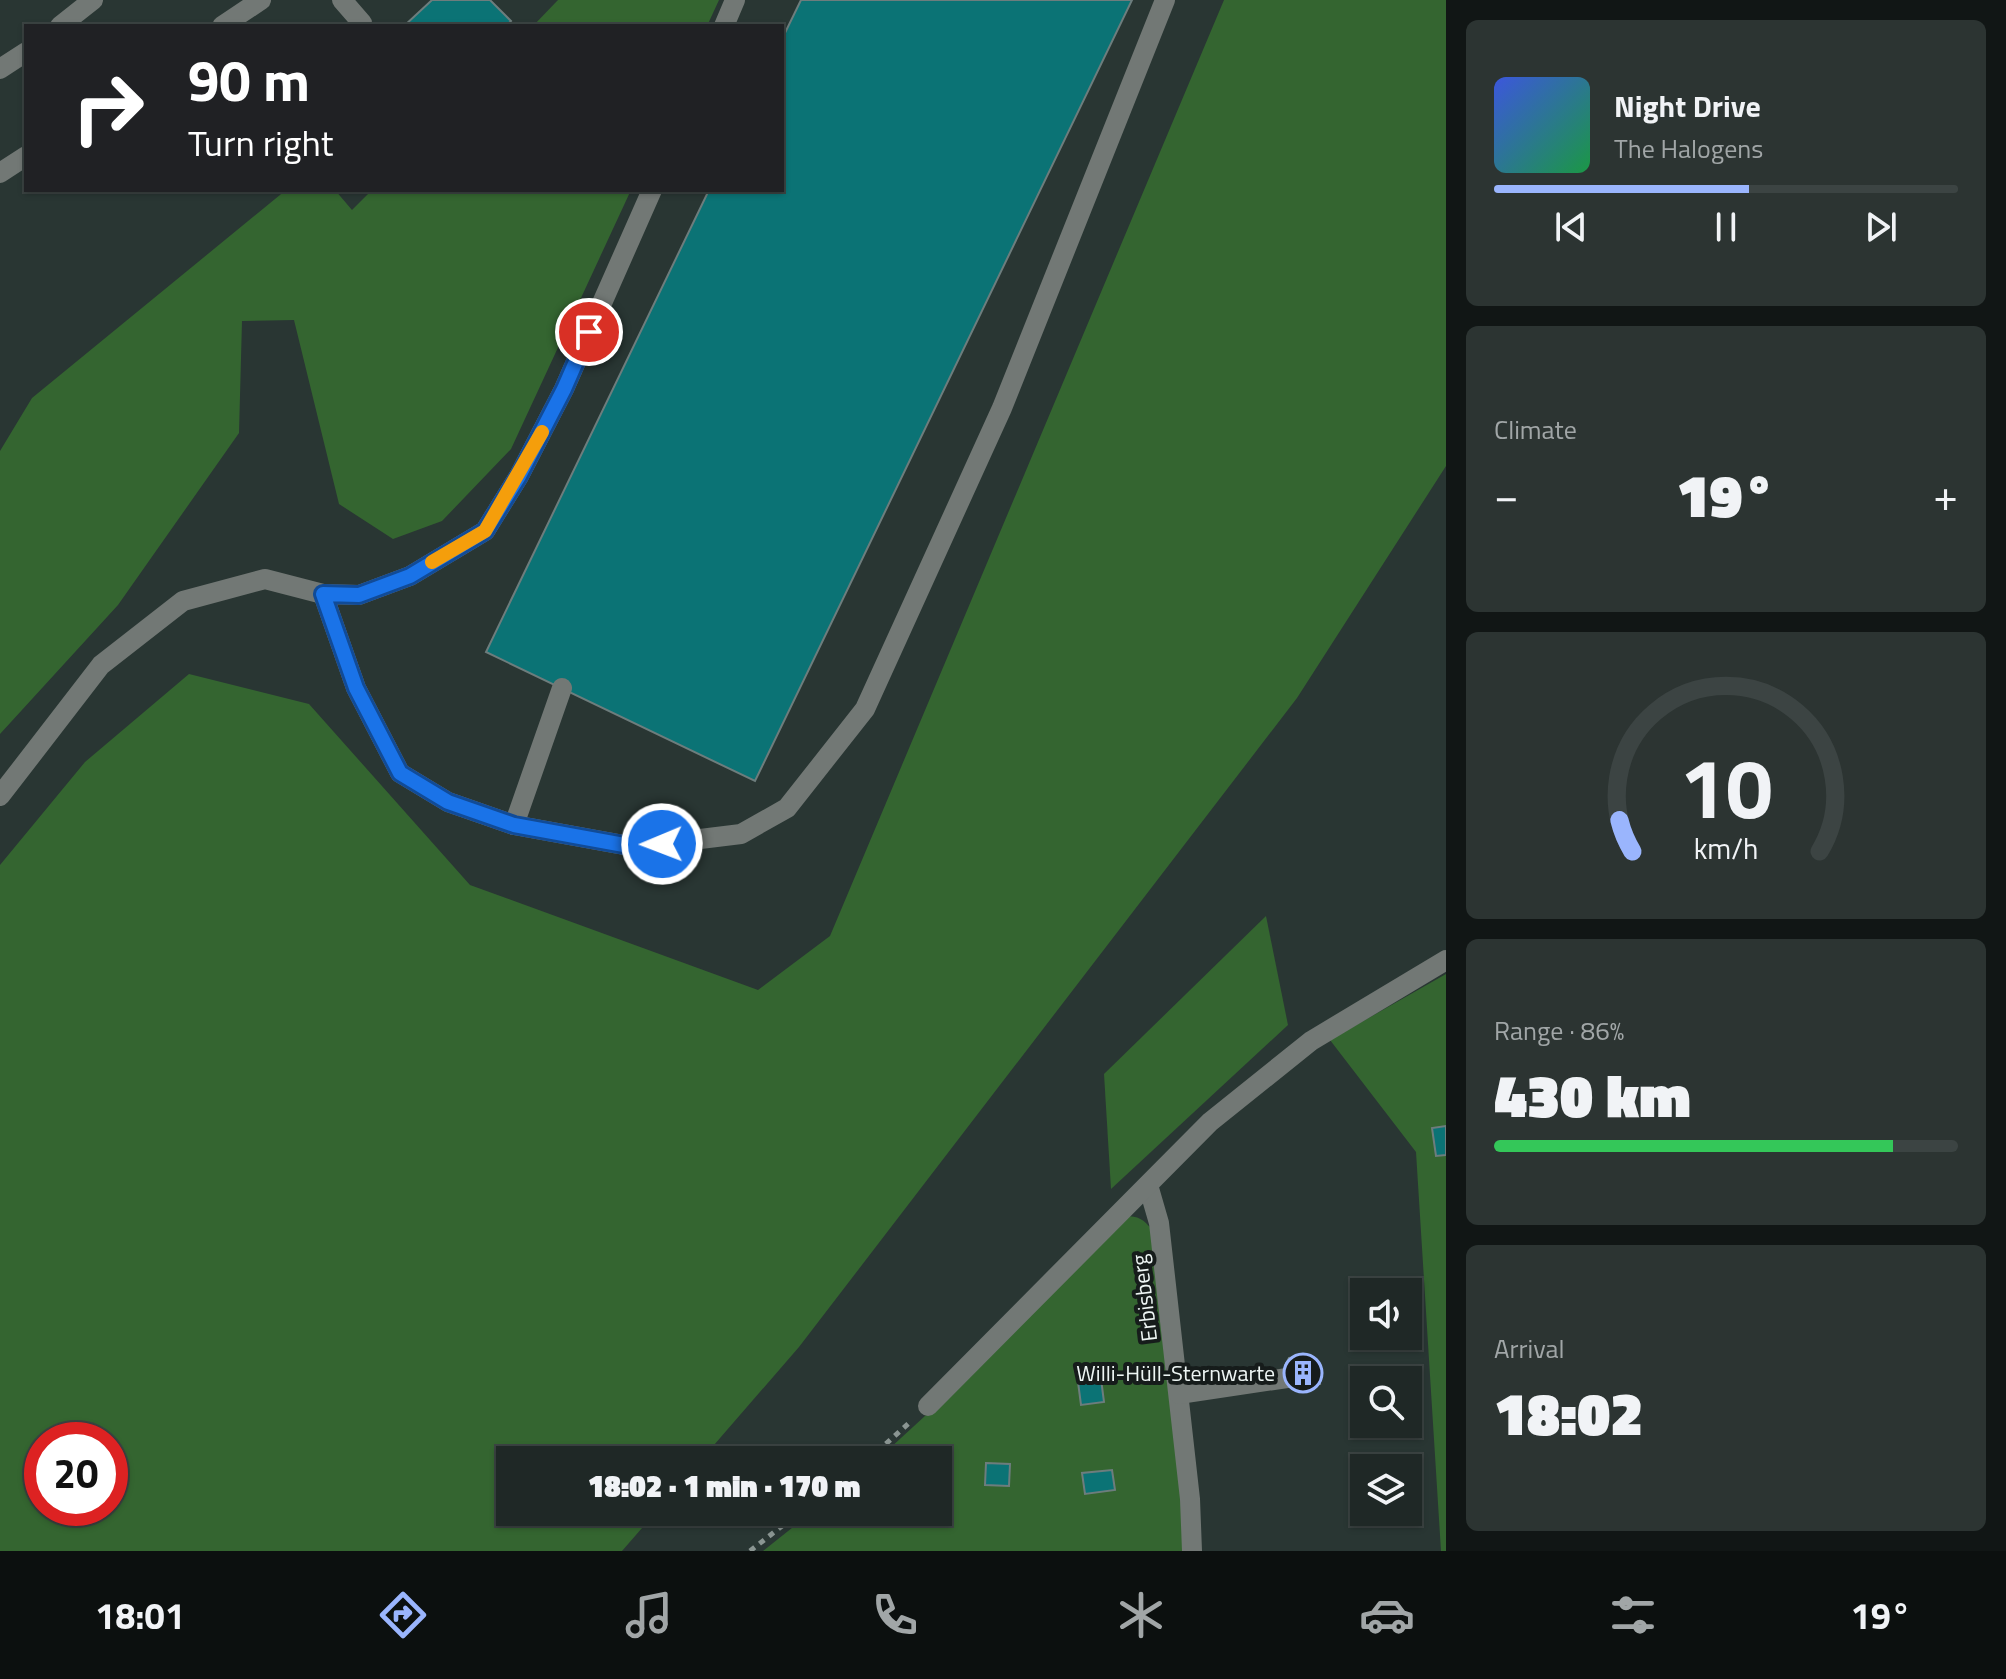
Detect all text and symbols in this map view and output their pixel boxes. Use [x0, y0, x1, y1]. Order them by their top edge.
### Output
text: 90 m [188, 38, 310, 123]
icon: right [56, 56, 160, 160]
text: Night Drive [1614, 83, 1761, 129]
text: Turn right [188, 115, 333, 170]
text: The Halogens [1614, 129, 1763, 168]
icon: previous [1549, 205, 1593, 249]
icon: pause [1704, 205, 1748, 249]
icon: next [1859, 205, 1903, 249]
pin [555, 298, 623, 366]
icon: arrive [567, 310, 611, 354]
text: Climate [1494, 410, 1577, 449]
text: 19° [1677, 449, 1776, 540]
text: − [1494, 461, 1519, 528]
text: + [1933, 461, 1958, 528]
text: 10 [1679, 723, 1773, 849]
position arrow [620, 802, 704, 886]
text: km/h [1694, 827, 1758, 870]
text: Range · 86% [1494, 1011, 1624, 1050]
text: 430 km [1494, 1049, 1691, 1140]
street label: Erbisberg [1122, 1252, 1166, 1344]
map controls [1350, 1278, 1422, 1526]
button: sound [1350, 1278, 1422, 1350]
text: Arrival [1494, 1329, 1565, 1368]
building icon: Willi-Hüll-Sternwarte [1282, 1352, 1324, 1394]
place label: Willi-Hüll-Sternwarte [1076, 1356, 1275, 1390]
button: search [1350, 1366, 1422, 1438]
text: 18:02 [1494, 1367, 1643, 1458]
speed limit sign: 20 [24, 1422, 128, 1526]
button: layers [1350, 1454, 1422, 1526]
text: 18:02 · 1 min · 170 m [588, 1463, 860, 1509]
icon: directions [375, 1587, 431, 1643]
icon: music [621, 1587, 677, 1643]
icon: phone [867, 1587, 923, 1643]
icon: climate [1113, 1587, 1169, 1643]
icon: car [1359, 1587, 1415, 1643]
icon: filters [1605, 1587, 1661, 1643]
text: 18:01 [95, 1588, 185, 1643]
text: 19° [1851, 1588, 1911, 1643]

